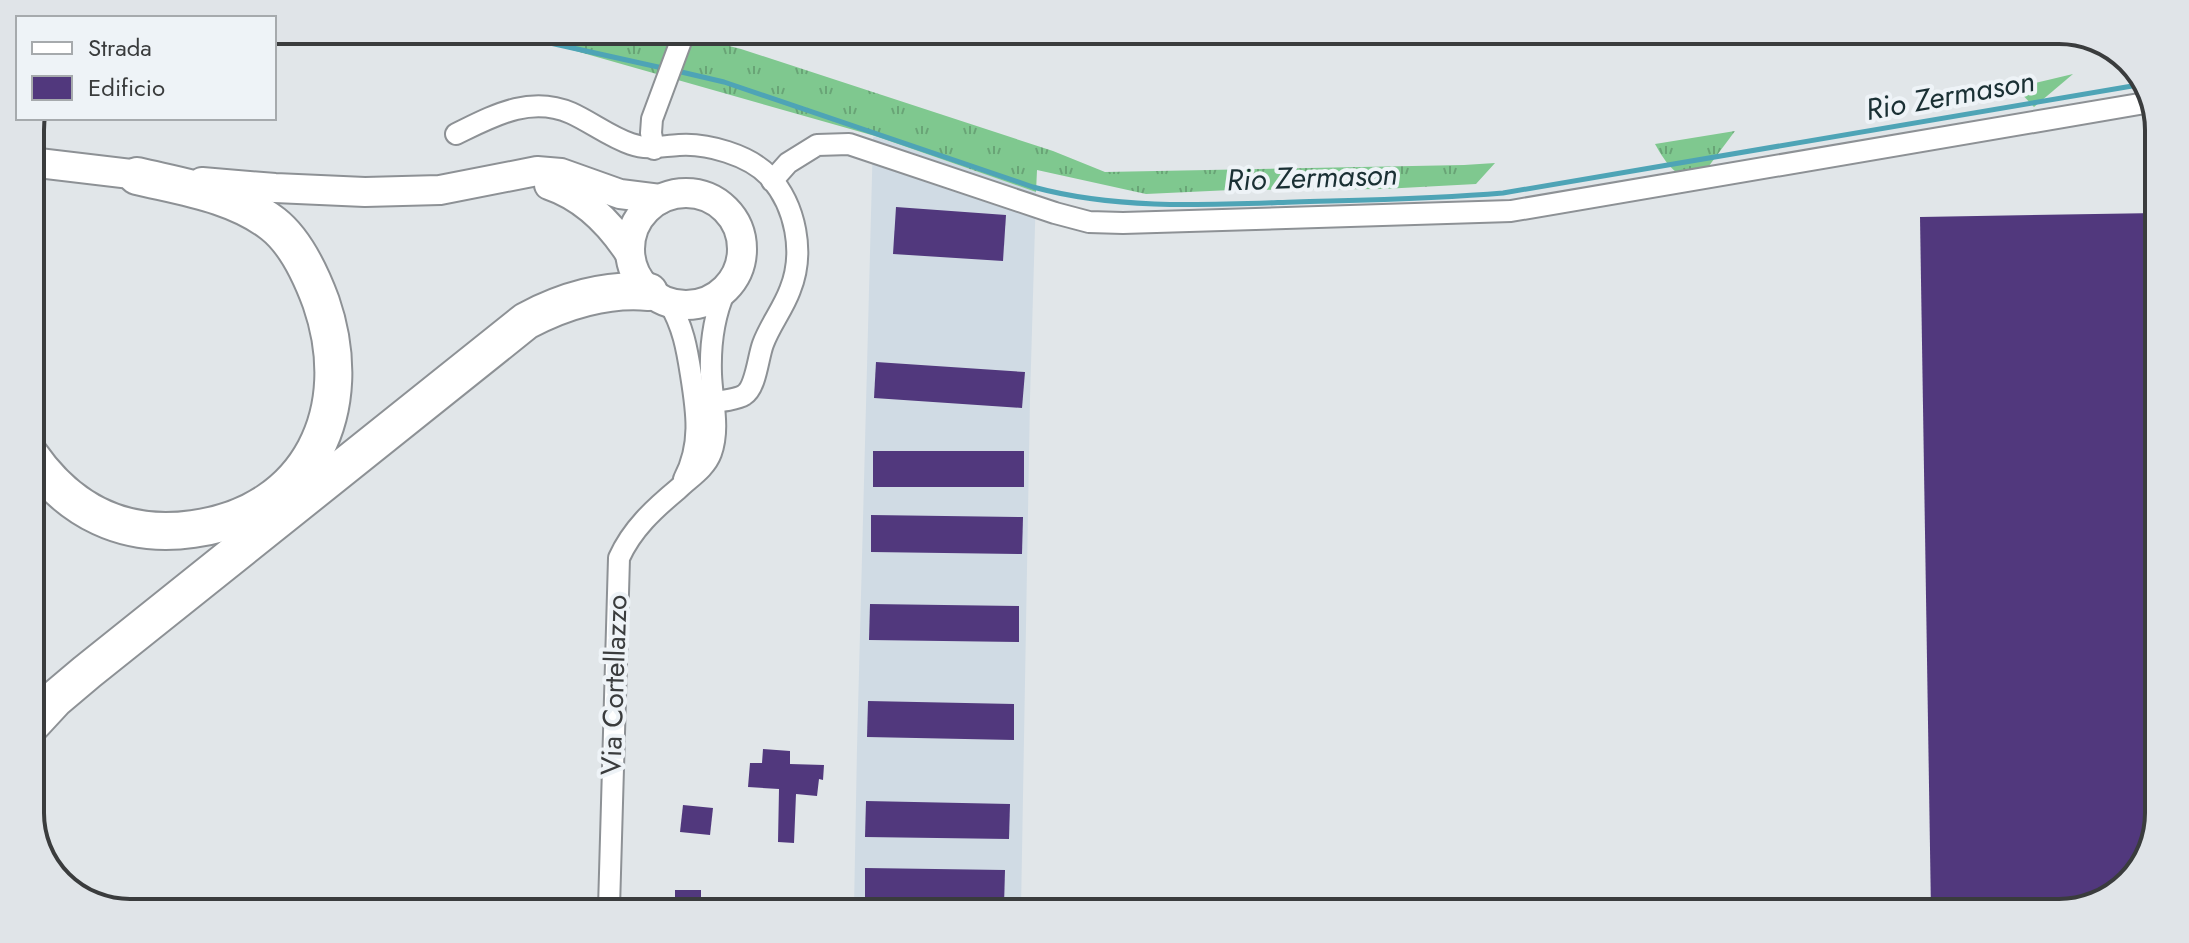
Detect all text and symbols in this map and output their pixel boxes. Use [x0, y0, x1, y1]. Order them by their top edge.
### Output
legend [16, 16, 276, 120]
text: Strada [88, 30, 152, 65]
water label: Rio Zermason [1862, 59, 2038, 131]
text: Edificio [88, 70, 165, 105]
water label: Rio Zermason [1226, 153, 1398, 201]
street label: Via Cortellazzo [590, 594, 638, 776]

